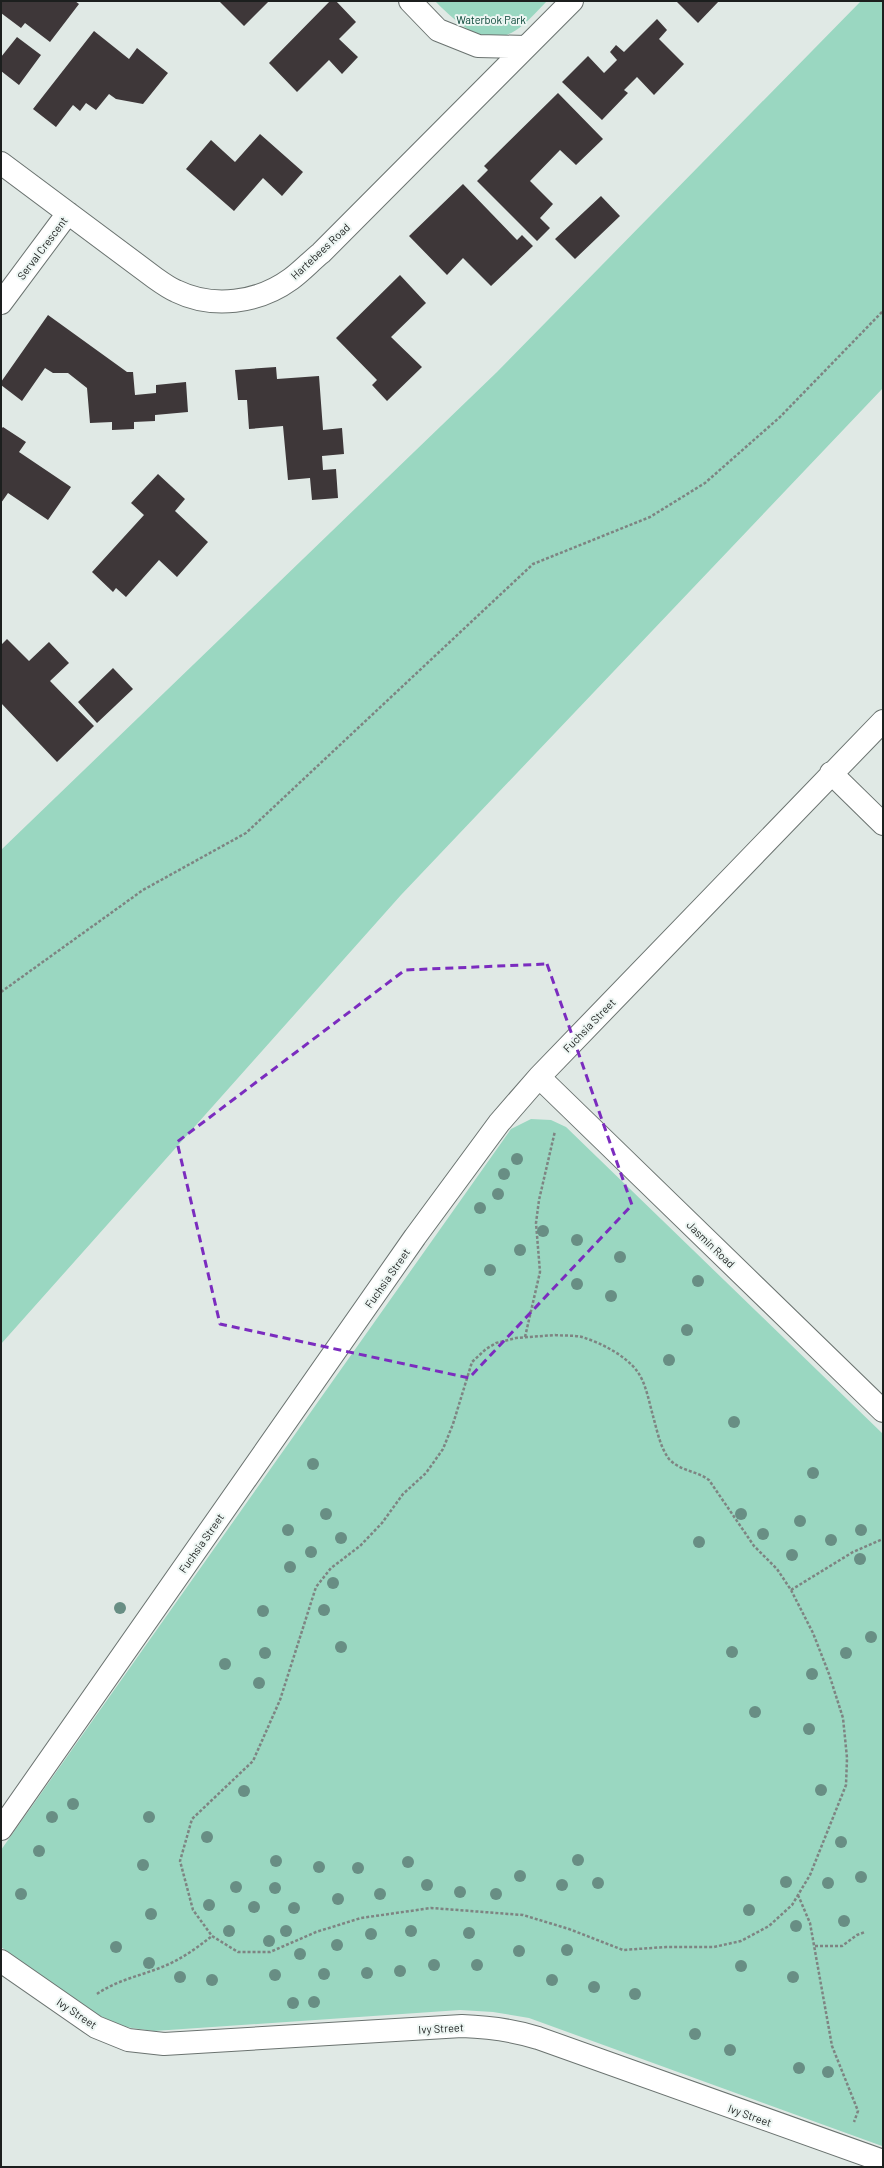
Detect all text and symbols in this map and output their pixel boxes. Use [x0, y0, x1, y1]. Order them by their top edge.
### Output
park label: Waterbok Park [456, 13, 526, 26]
street label: Serval Crescent [14, 214, 70, 282]
street label: Hartebees Road [288, 220, 352, 282]
street label: Fuchsia Street [560, 995, 618, 1055]
street label: Jasmin Road [684, 1218, 738, 1270]
street label: Fuchsia Street [362, 1246, 412, 1310]
street label: Fuchsia Street [176, 1511, 226, 1575]
street label: Ivy Street [55, 1995, 99, 2031]
street label: Ivy Street [418, 2020, 464, 2036]
street label: Ivy Street [726, 2101, 774, 2129]

